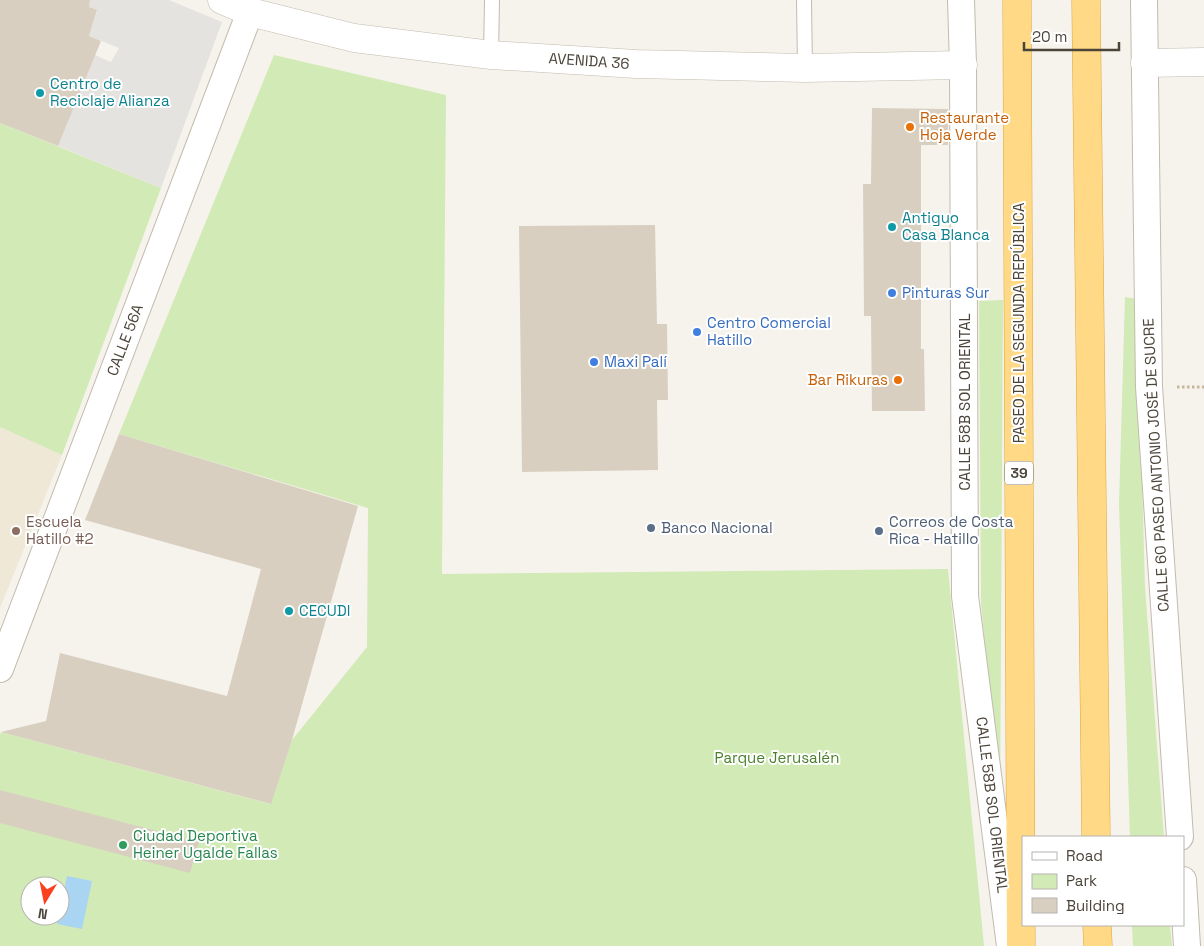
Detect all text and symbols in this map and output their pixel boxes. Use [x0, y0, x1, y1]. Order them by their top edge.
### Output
scale bar [1024, 20, 1119, 52]
text: 20 m [1032, 27, 1067, 46]
street label: AVENIDA 36 [548, 48, 630, 73]
place label: Centro de Reciclaje Alianza [50, 74, 170, 110]
marker: Centro de Reciclaje Alianza [34, 87, 46, 99]
place label: Restaurante Hoja Verde [920, 108, 1009, 144]
marker: Restaurante Hoja Verde [904, 121, 916, 133]
street label: PASEO DE LA SEGUNDA REPÚBLICA [1009, 202, 1028, 443]
place label: Antiguo Casa Blanca [902, 208, 990, 244]
marker: Antiguo Casa Blanca [886, 221, 898, 233]
place label: Pinturas Sur [902, 283, 990, 302]
marker: Pinturas Sur [886, 287, 898, 299]
street label: CALLE 56A [102, 301, 147, 378]
place label: Centro Comercial Hatillo [707, 313, 831, 349]
street label: CALLE 58B SOL ORIENTAL [955, 313, 974, 491]
street label: CALLE 60 PASEO ANTONIO JOSÉ DE SUCRE [1138, 318, 1173, 612]
marker: Centro Comercial Hatillo [691, 326, 703, 338]
place label: Maxi Palí [604, 352, 667, 371]
marker: Maxi Palí [588, 356, 600, 368]
place label: Bar Rikuras [808, 370, 888, 389]
marker: Bar Rikuras [892, 374, 904, 386]
road number: 39 [1005, 462, 1033, 484]
place label: Escuela Hatillo #2 [26, 512, 94, 548]
place label: Correos de Costa Rica - Hatillo [889, 512, 1014, 548]
place label: Banco Nacional [661, 518, 773, 537]
marker: Banco Nacional [645, 522, 657, 534]
marker: Escuela Hatillo #2 [10, 525, 22, 537]
marker: Correos de Costa Rica - Hatillo [873, 525, 885, 537]
place label: CECUDI [299, 601, 350, 620]
marker: CECUDI [283, 605, 295, 617]
street label: CALLE 58B SOL ORIENTAL [972, 716, 1013, 894]
park label: Parque Jerusalén [715, 748, 839, 767]
place label: Ciudad Deportiva Heiner Ugalde Fallas [133, 826, 278, 862]
legend [1022, 836, 1184, 926]
marker: Ciudad Deportiva Heiner Ugalde Fallas [117, 839, 129, 851]
text: Road [1066, 846, 1103, 865]
text: Park [1066, 871, 1097, 890]
north arrow [20, 876, 70, 926]
text: Building [1066, 896, 1125, 915]
text: N [37, 904, 49, 923]

